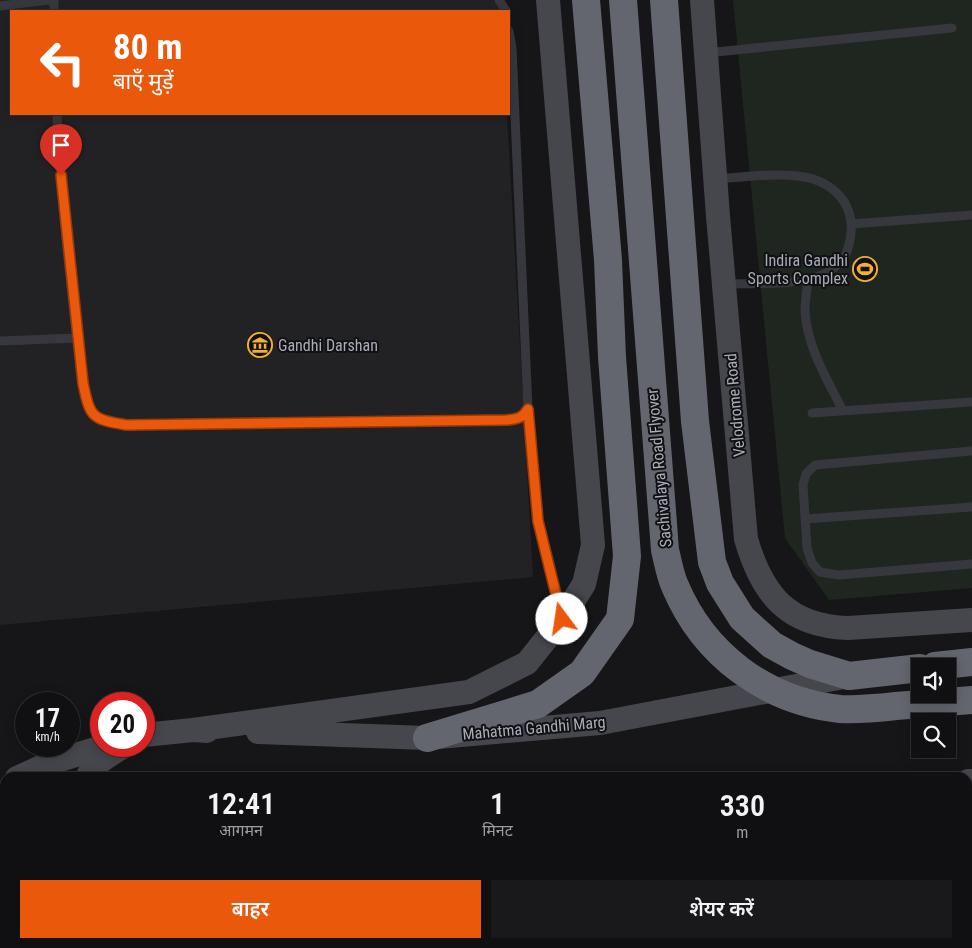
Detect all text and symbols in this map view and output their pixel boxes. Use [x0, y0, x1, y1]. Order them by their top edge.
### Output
text: 80 m [113, 27, 182, 68]
icon: left [30, 30, 95, 95]
text: बाएँ मुड़ें [113, 69, 173, 94]
pin [40, 124, 82, 175]
icon: arrive [47, 131, 75, 159]
place label: Indira Gandhi Sports Complex [748, 251, 848, 288]
sports icon: Indira Gandhi Sports Complex [852, 256, 878, 282]
museum icon: Gandhi Darshan [247, 332, 273, 358]
place label: Gandhi Darshan [278, 336, 378, 355]
street label: Velodrome Road [721, 352, 749, 458]
street label: Sachivalaya Road Flyover [643, 388, 675, 548]
position arrow [535, 592, 587, 644]
map controls [911, 658, 956, 758]
button: sound [911, 658, 956, 703]
speed limit sign: 20 [90, 692, 155, 757]
text: 17 [35, 704, 60, 733]
street label: Mahatma Gandhi Marg [462, 712, 606, 744]
button: search [911, 713, 956, 758]
text: km/h [35, 730, 60, 744]
text: 12:41 [207, 786, 275, 821]
text: 1 [490, 786, 505, 821]
text: 330 [720, 788, 765, 823]
text: आगमन [219, 821, 263, 840]
text: मिनट [482, 821, 513, 840]
text: m [736, 823, 748, 842]
button: बाहर [20, 880, 481, 938]
button: शेयर करें [491, 880, 952, 938]

